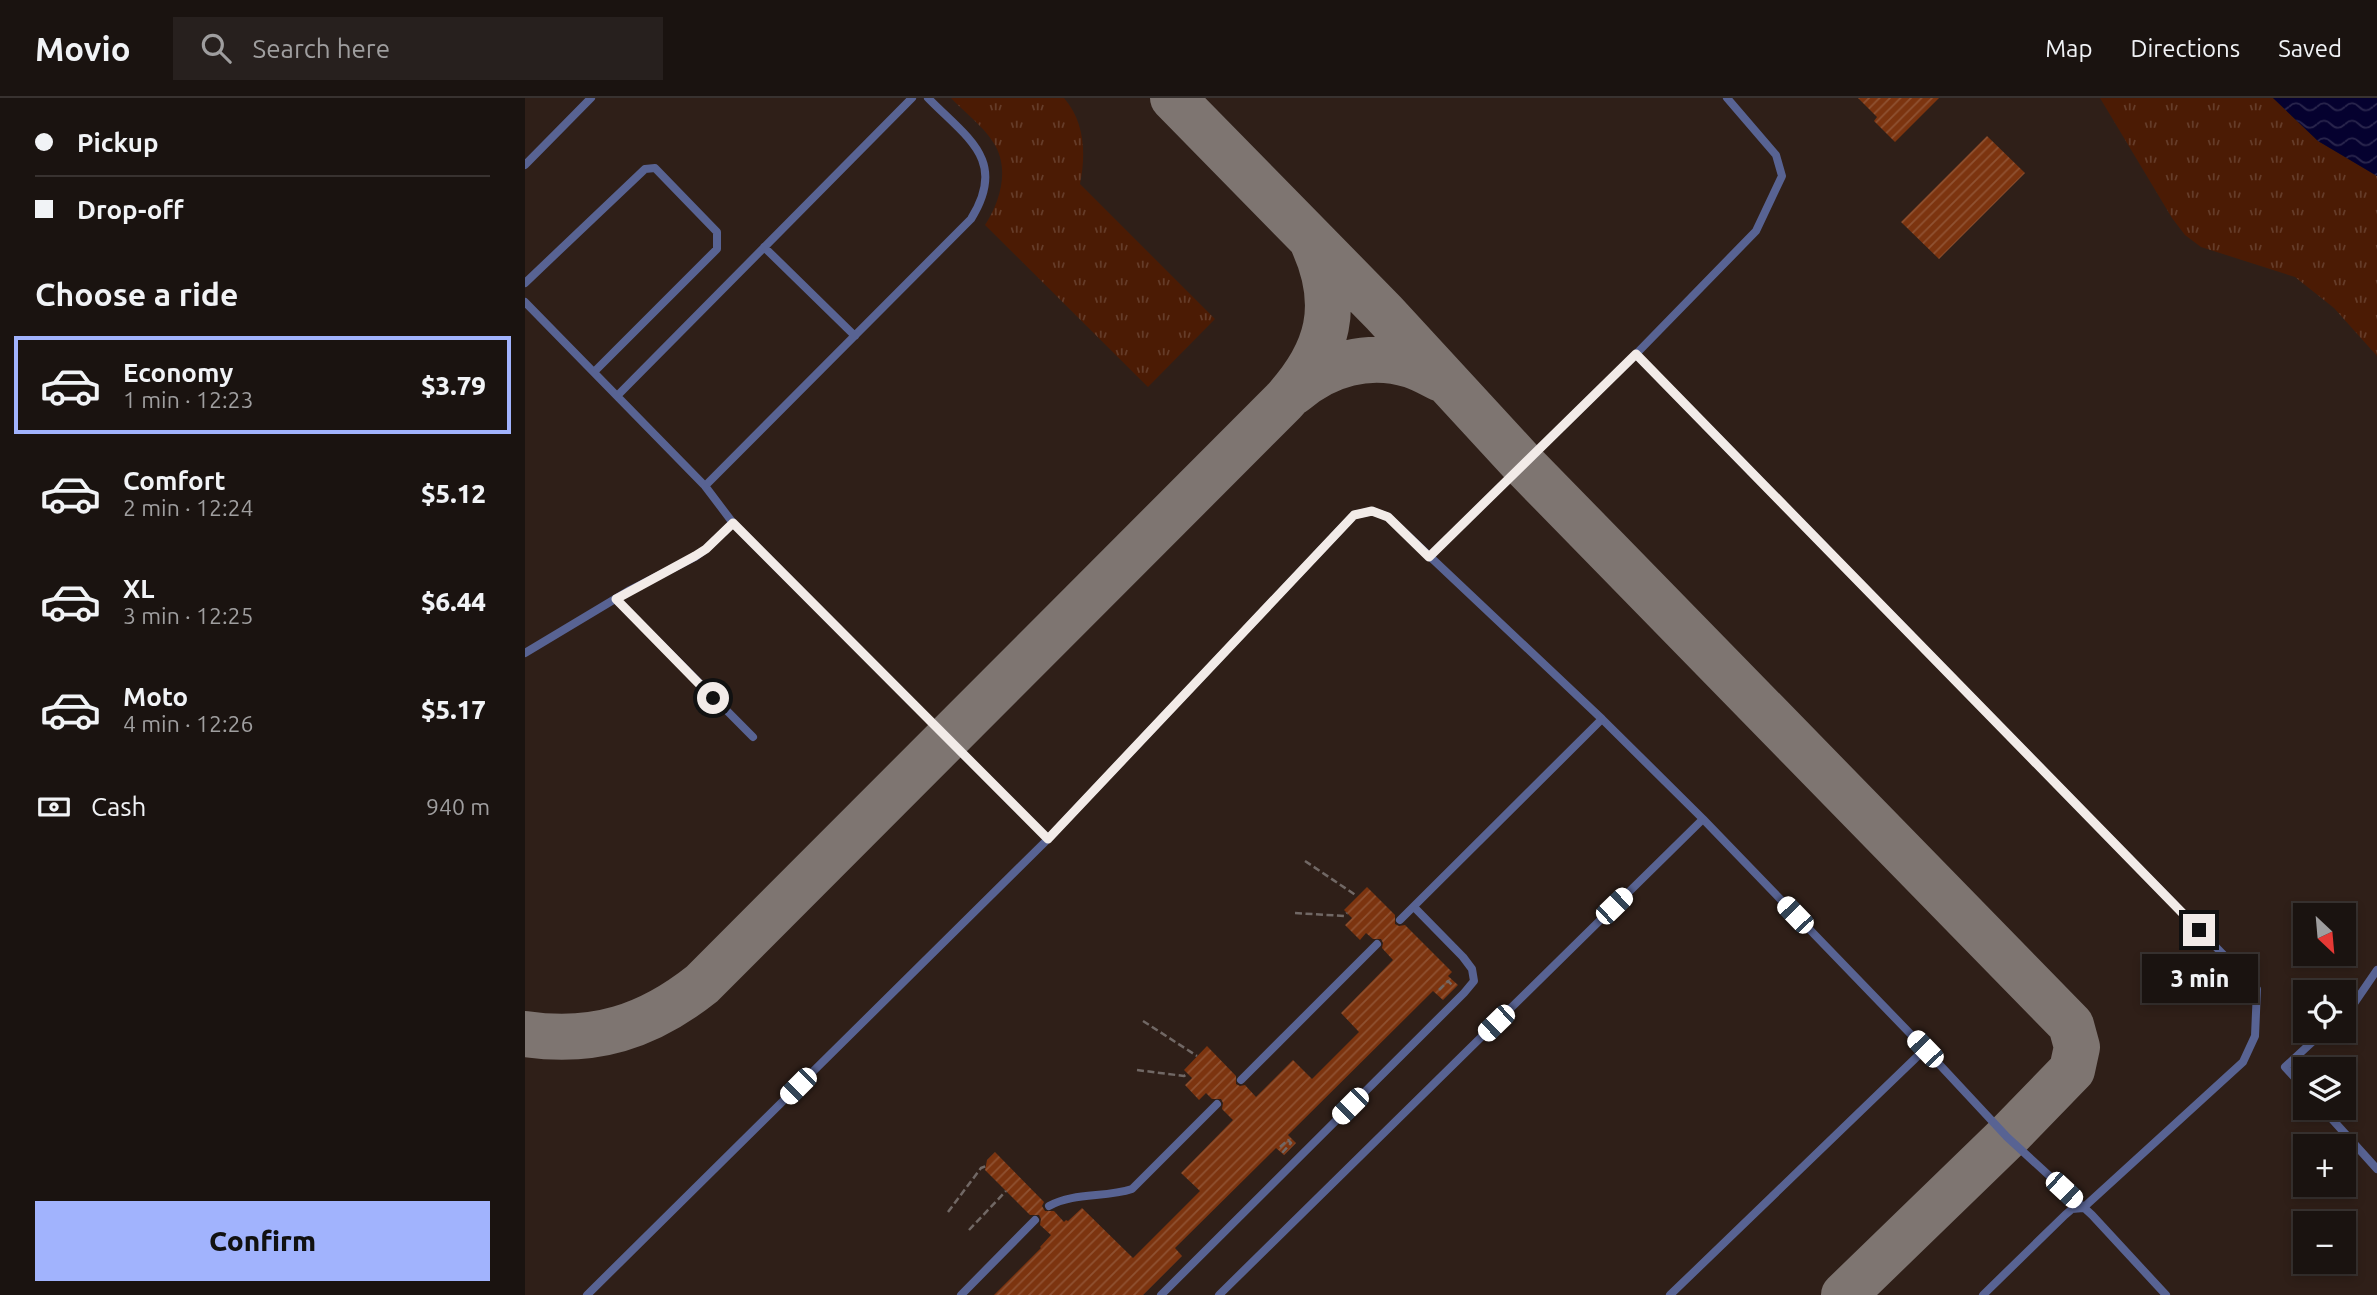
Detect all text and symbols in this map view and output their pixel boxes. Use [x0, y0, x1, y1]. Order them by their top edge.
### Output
search box [173, 17, 663, 80]
icon: search [197, 29, 235, 67]
text: Movio [35, 30, 131, 67]
text: Search here [253, 34, 390, 63]
text: Map [2045, 35, 2092, 62]
text: Directions [2130, 35, 2240, 62]
text: Saved [2278, 35, 2342, 62]
text: Pickup [77, 128, 159, 157]
text: Drop-off [77, 195, 184, 224]
text: Choose a ride [35, 276, 238, 312]
icon: car [39, 354, 102, 417]
text: Economy [123, 358, 233, 387]
text: $3.79 [421, 371, 486, 400]
text: 1 min · 12:23 [123, 387, 254, 412]
icon: car [39, 462, 102, 525]
text: Comfort [123, 466, 226, 495]
text: $5.12 [421, 479, 486, 508]
text: 2 min · 12:24 [123, 495, 254, 520]
icon: car [39, 570, 102, 633]
text: XL [123, 574, 154, 603]
text: $6.44 [421, 587, 486, 616]
text: 3 min · 12:25 [123, 603, 254, 628]
icon: car [39, 678, 102, 741]
text: Moto [123, 682, 188, 711]
route start [697, 682, 729, 714]
text: $5.17 [421, 695, 486, 724]
text: 4 min · 12:26 [123, 711, 254, 736]
icon: cash [35, 788, 73, 826]
text: Cash [91, 792, 146, 821]
text: 940 m [426, 794, 490, 819]
car [1592, 884, 1637, 928]
car [1773, 893, 1818, 937]
north arrow [2293, 903, 2355, 966]
map controls [2293, 903, 2356, 1274]
route end [2183, 914, 2215, 946]
callout: 3 min [2141, 954, 2257, 1004]
text: 3 min [2171, 966, 2229, 991]
button: locate [2293, 980, 2356, 1043]
car [1474, 1001, 1519, 1045]
car [1903, 1027, 1948, 1071]
button: layers [2293, 1057, 2356, 1120]
car [776, 1064, 821, 1108]
car [1328, 1084, 1373, 1128]
button: + [2293, 1134, 2356, 1197]
car [2042, 1168, 2087, 1212]
button: Confirm [35, 1201, 490, 1281]
button: − [2293, 1211, 2356, 1274]

